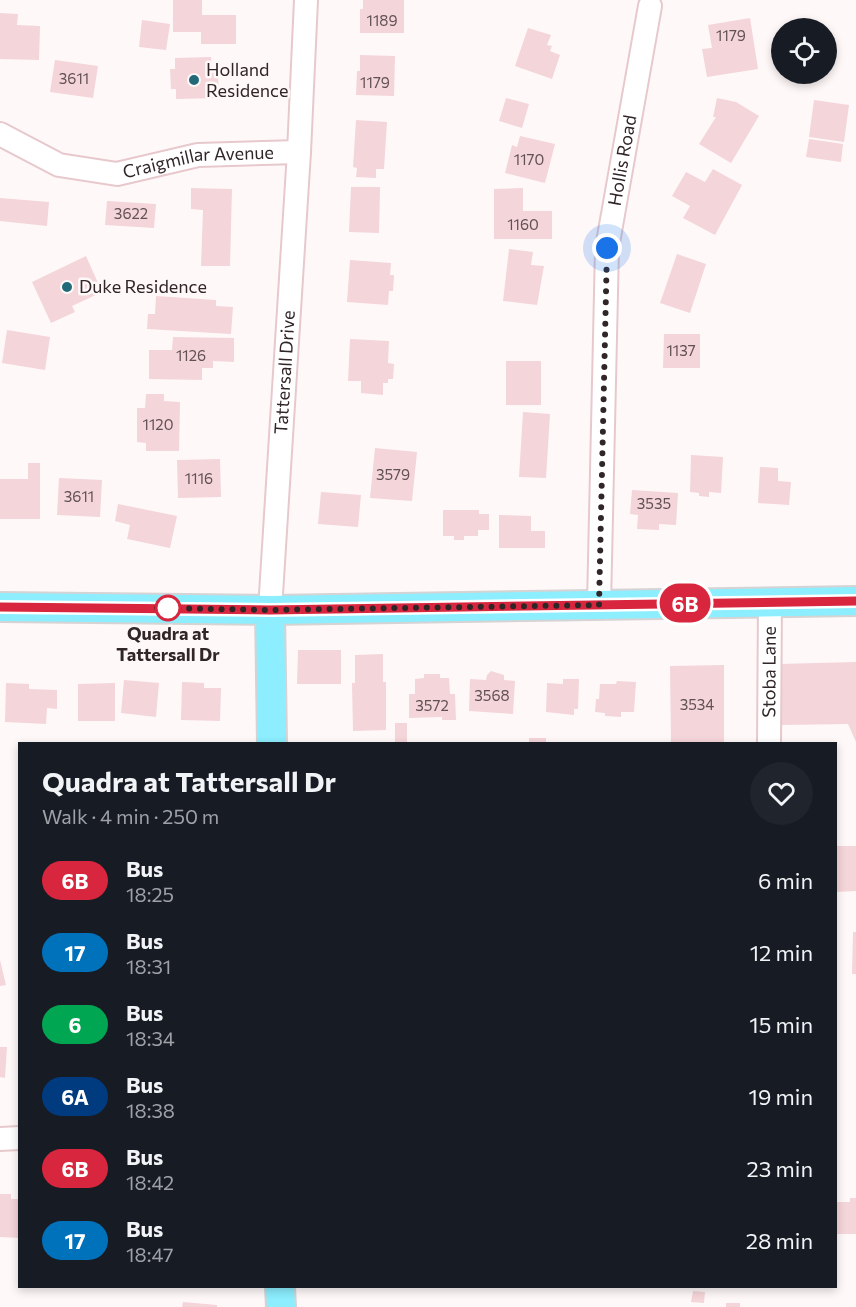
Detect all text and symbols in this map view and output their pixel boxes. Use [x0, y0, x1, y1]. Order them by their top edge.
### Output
house number: 1189 [366, 11, 398, 29]
map controls [771, 18, 837, 84]
button: locate [771, 18, 837, 84]
house number: 1179 [716, 26, 746, 44]
place label: Holland Residence [206, 58, 288, 101]
house number: 3611 [59, 69, 89, 87]
marker: Holland Residence [187, 73, 201, 87]
house number: 1179 [360, 73, 390, 91]
street label: Hollis Road [603, 113, 640, 207]
street label: Craigmillar Avenue [120, 141, 274, 182]
house number: 1170 [514, 150, 544, 168]
house number: 3622 [114, 204, 148, 222]
house number: 1160 [507, 215, 539, 233]
your location [592, 233, 622, 263]
place label: Duke Residence [79, 275, 207, 297]
marker: Duke Residence [60, 280, 74, 294]
street label: Tattersall Drive [269, 310, 299, 435]
house number: 1137 [666, 341, 696, 359]
house number: 1126 [176, 346, 206, 364]
house number: 1120 [143, 415, 173, 433]
house number: 3579 [376, 465, 410, 483]
house number: 1116 [185, 469, 213, 487]
house number: 3611 [64, 487, 94, 505]
house number: 3535 [637, 494, 671, 512]
line badge: 6B [658, 584, 712, 622]
text: 6B [672, 591, 698, 616]
marker: Quadra at Tattersall Dr [155, 595, 181, 621]
place label: Quadra at Tattersall Dr [116, 622, 220, 665]
street label: Stoba Lane [757, 626, 780, 718]
house number: 3568 [474, 686, 510, 704]
house number: 3534 [680, 695, 714, 713]
house number: 3572 [415, 696, 449, 714]
button: heart [750, 762, 813, 825]
text: Quadra at Tattersall Dr [42, 764, 336, 798]
text: Walk · 4 min · 250 m [42, 804, 219, 828]
text: Bus [126, 855, 163, 882]
text: 6 min [758, 867, 813, 894]
text: 6B [62, 868, 88, 893]
text: 18:25 [126, 882, 174, 906]
text: Bus [126, 927, 163, 954]
text: 12 min [750, 939, 813, 966]
text: 17 [64, 940, 86, 965]
text: 18:31 [126, 954, 171, 978]
text: Bus [126, 999, 163, 1026]
text: 15 min [749, 1011, 813, 1038]
text: 6 [69, 1012, 81, 1037]
text: 18:34 [126, 1026, 175, 1050]
text: Bus [126, 1071, 163, 1098]
text: 19 min [749, 1083, 813, 1110]
text: 6A [61, 1084, 89, 1109]
text: 18:38 [126, 1098, 175, 1122]
text: Bus [126, 1143, 163, 1170]
text: 23 min [747, 1155, 813, 1182]
text: 6B [62, 1156, 88, 1181]
text: 18:42 [126, 1170, 174, 1194]
text: Bus [126, 1215, 163, 1242]
text: 28 min [746, 1227, 813, 1254]
text: 17 [64, 1228, 86, 1253]
text: 18:47 [126, 1242, 174, 1266]

